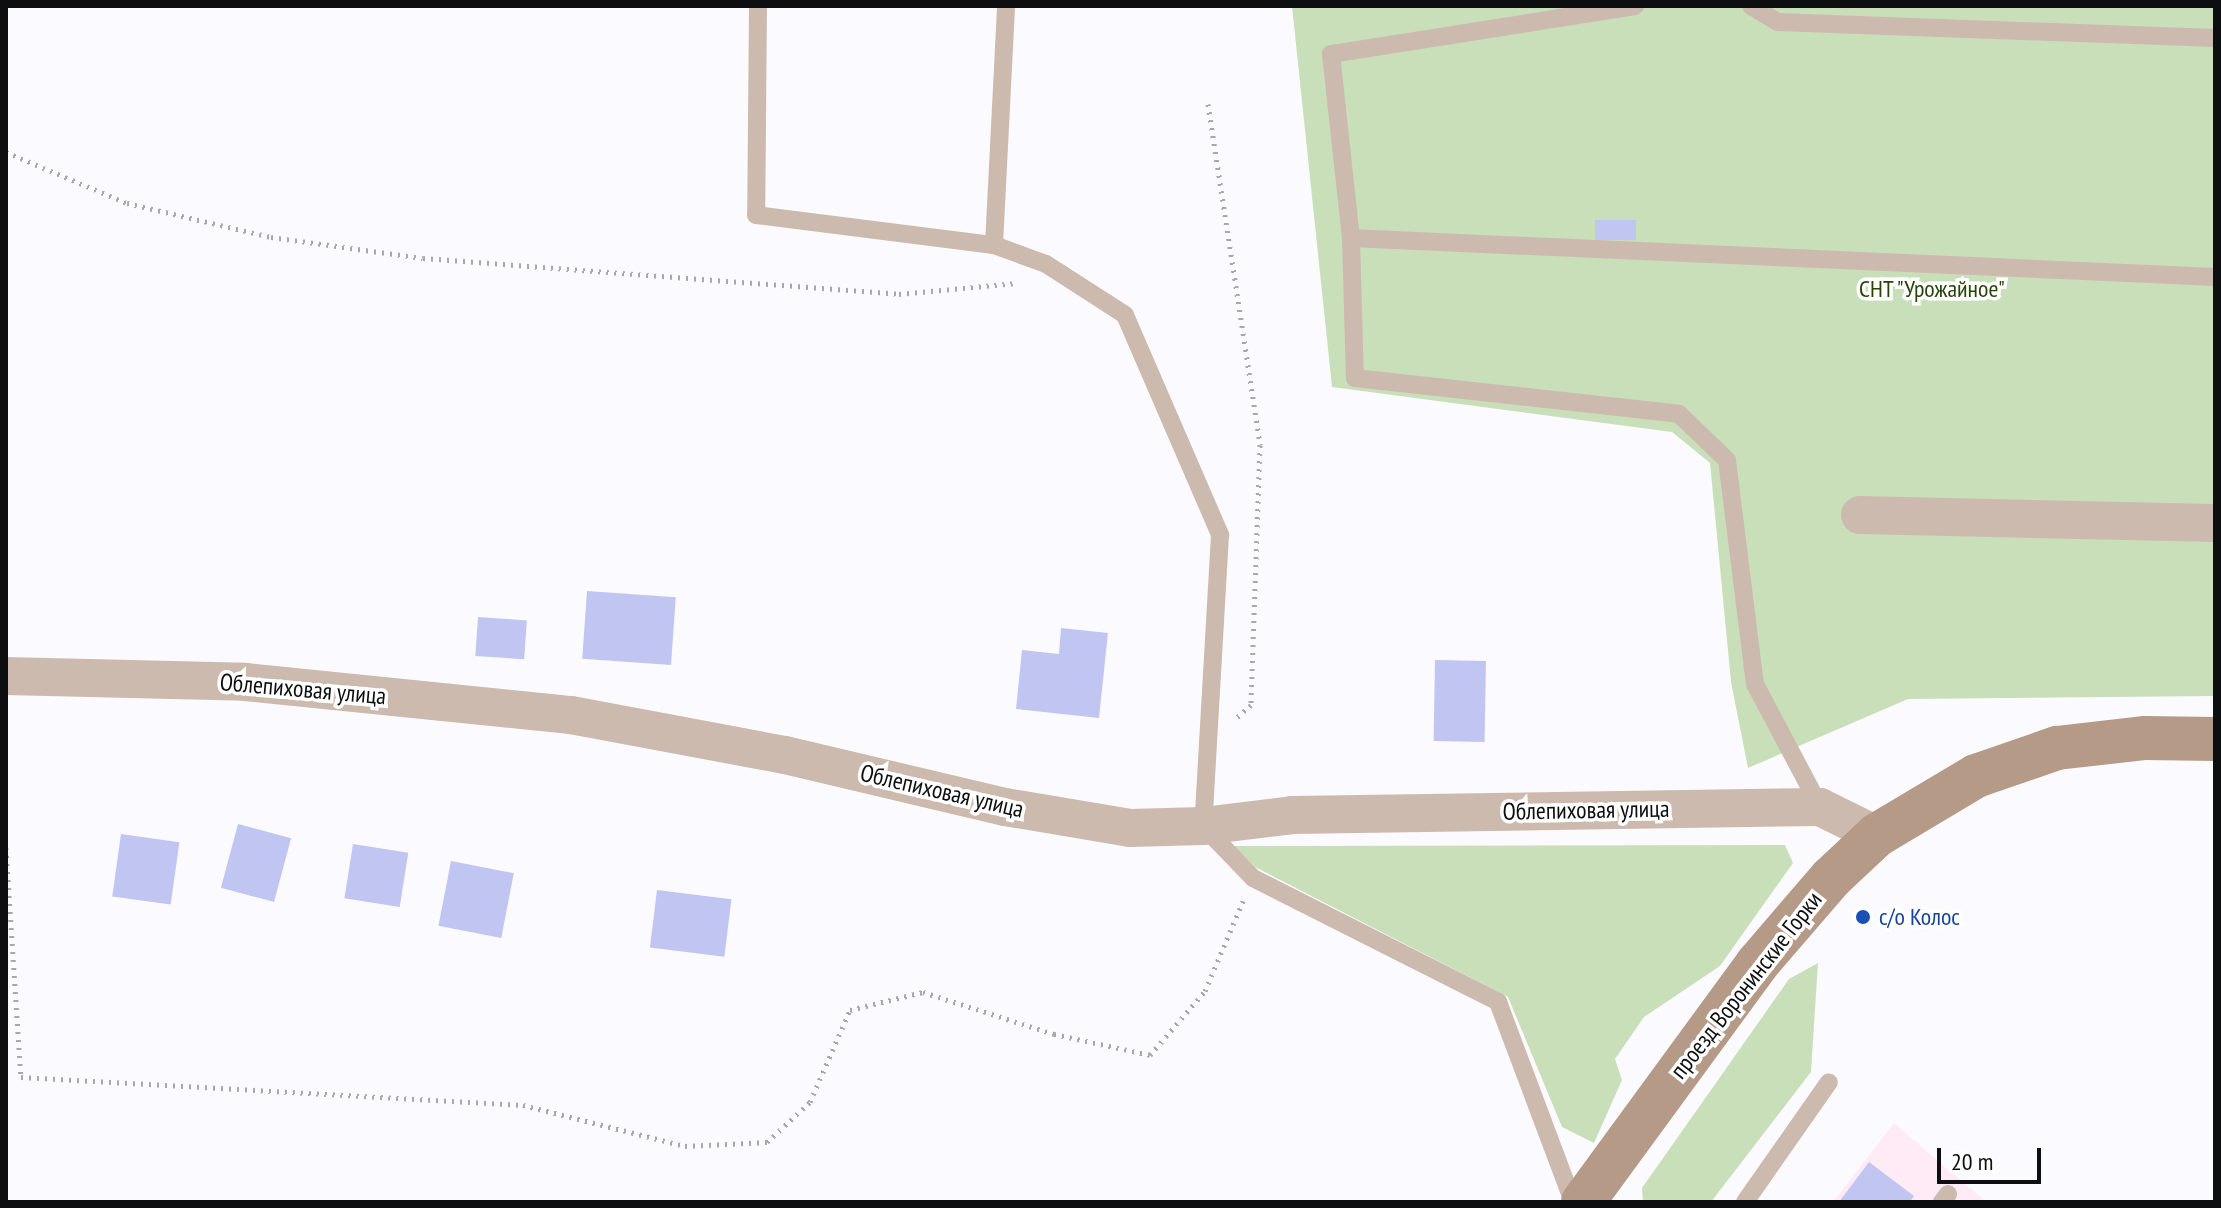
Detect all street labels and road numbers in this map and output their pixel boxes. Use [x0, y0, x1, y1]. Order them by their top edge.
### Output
street label: Облепиховая улица [219, 667, 387, 711]
street label: Облепиховая улица [857, 758, 1027, 824]
street label: Облепиховая улица [1502, 794, 1670, 826]
street label: проезд Воронинские Горки [1664, 886, 1828, 1084]

